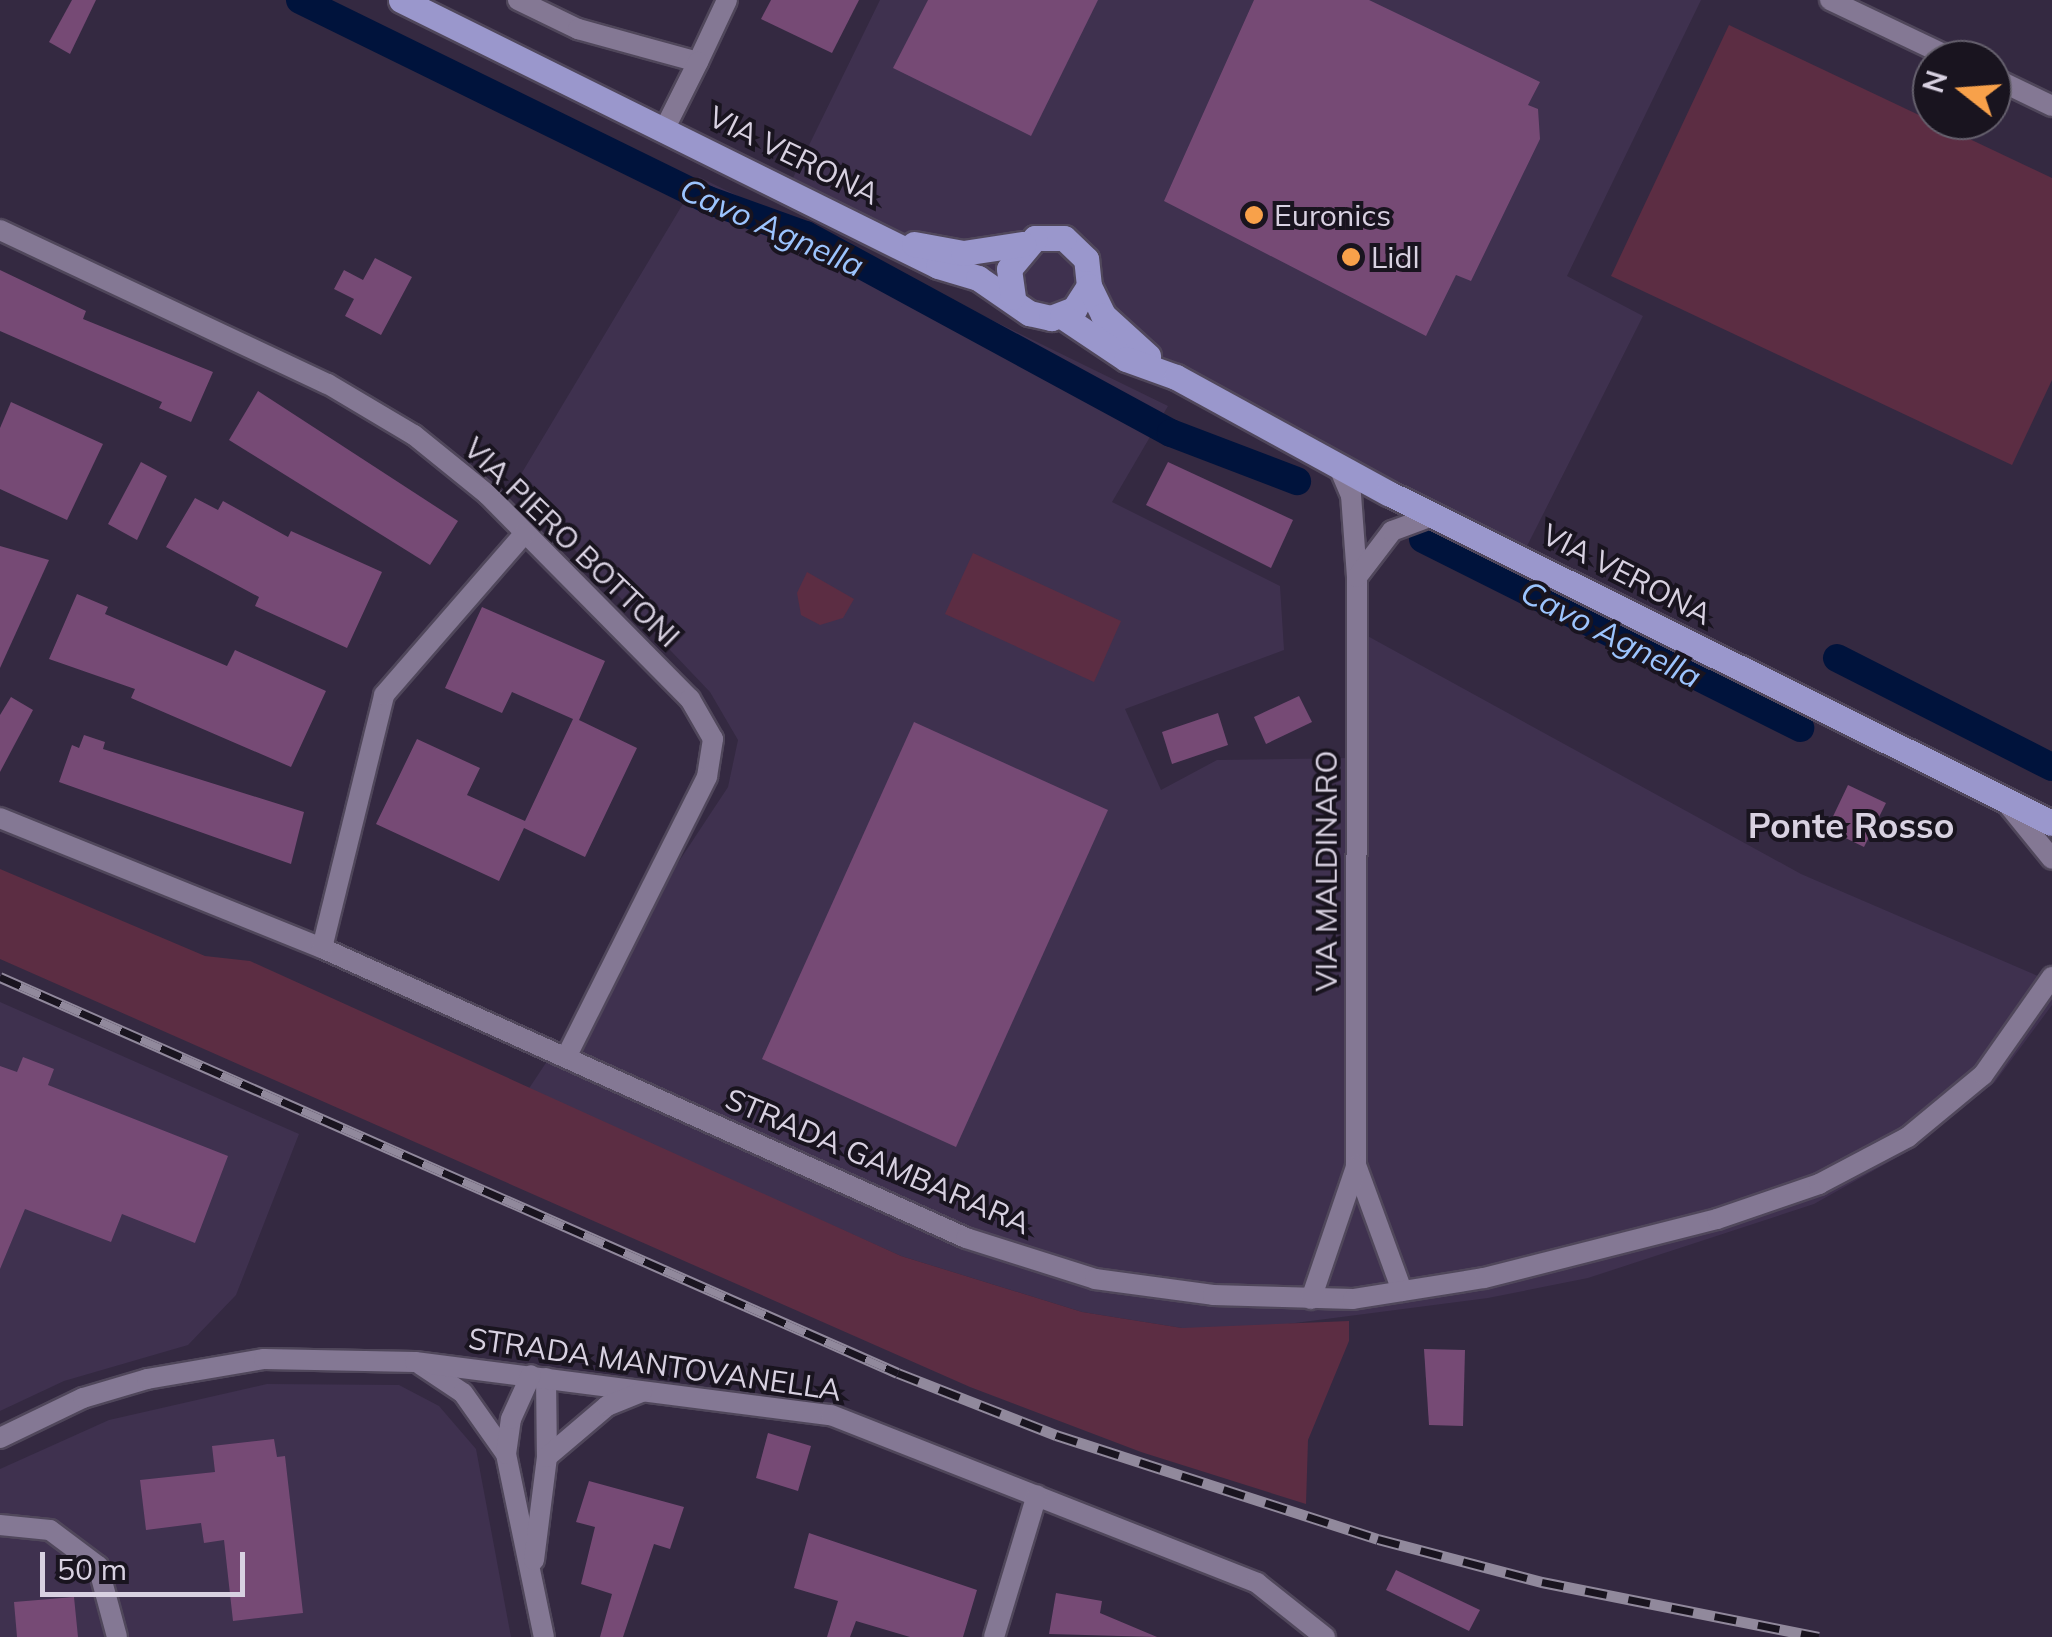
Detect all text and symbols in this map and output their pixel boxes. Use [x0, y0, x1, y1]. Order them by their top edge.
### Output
north arrow [1912, 40, 2012, 140]
text: N [1915, 66, 1955, 97]
street label: VIA VERONA [703, 98, 885, 212]
water label: Cavo Agnella [674, 169, 870, 285]
place label: Euronics [1274, 197, 1391, 233]
marker: Euronics [1243, 204, 1265, 226]
place label: Lidl [1371, 239, 1420, 275]
marker: Lidl [1340, 246, 1362, 268]
street label: VIA PIERO BOTTONI [457, 430, 687, 654]
street label: VIA VERONA [1536, 516, 1718, 632]
water label: Cavo Agnella [1515, 572, 1707, 696]
street label: VIA MALDINARO [1308, 750, 1344, 992]
district label: Ponte Rosso [1748, 804, 1954, 846]
street label: STRADA GAMBARARA [720, 1080, 1036, 1242]
street label: STRADA MANTOVANELLA [466, 1320, 844, 1408]
scale bar [45, 1532, 250, 1594]
text: 50 m [57, 1550, 127, 1588]

